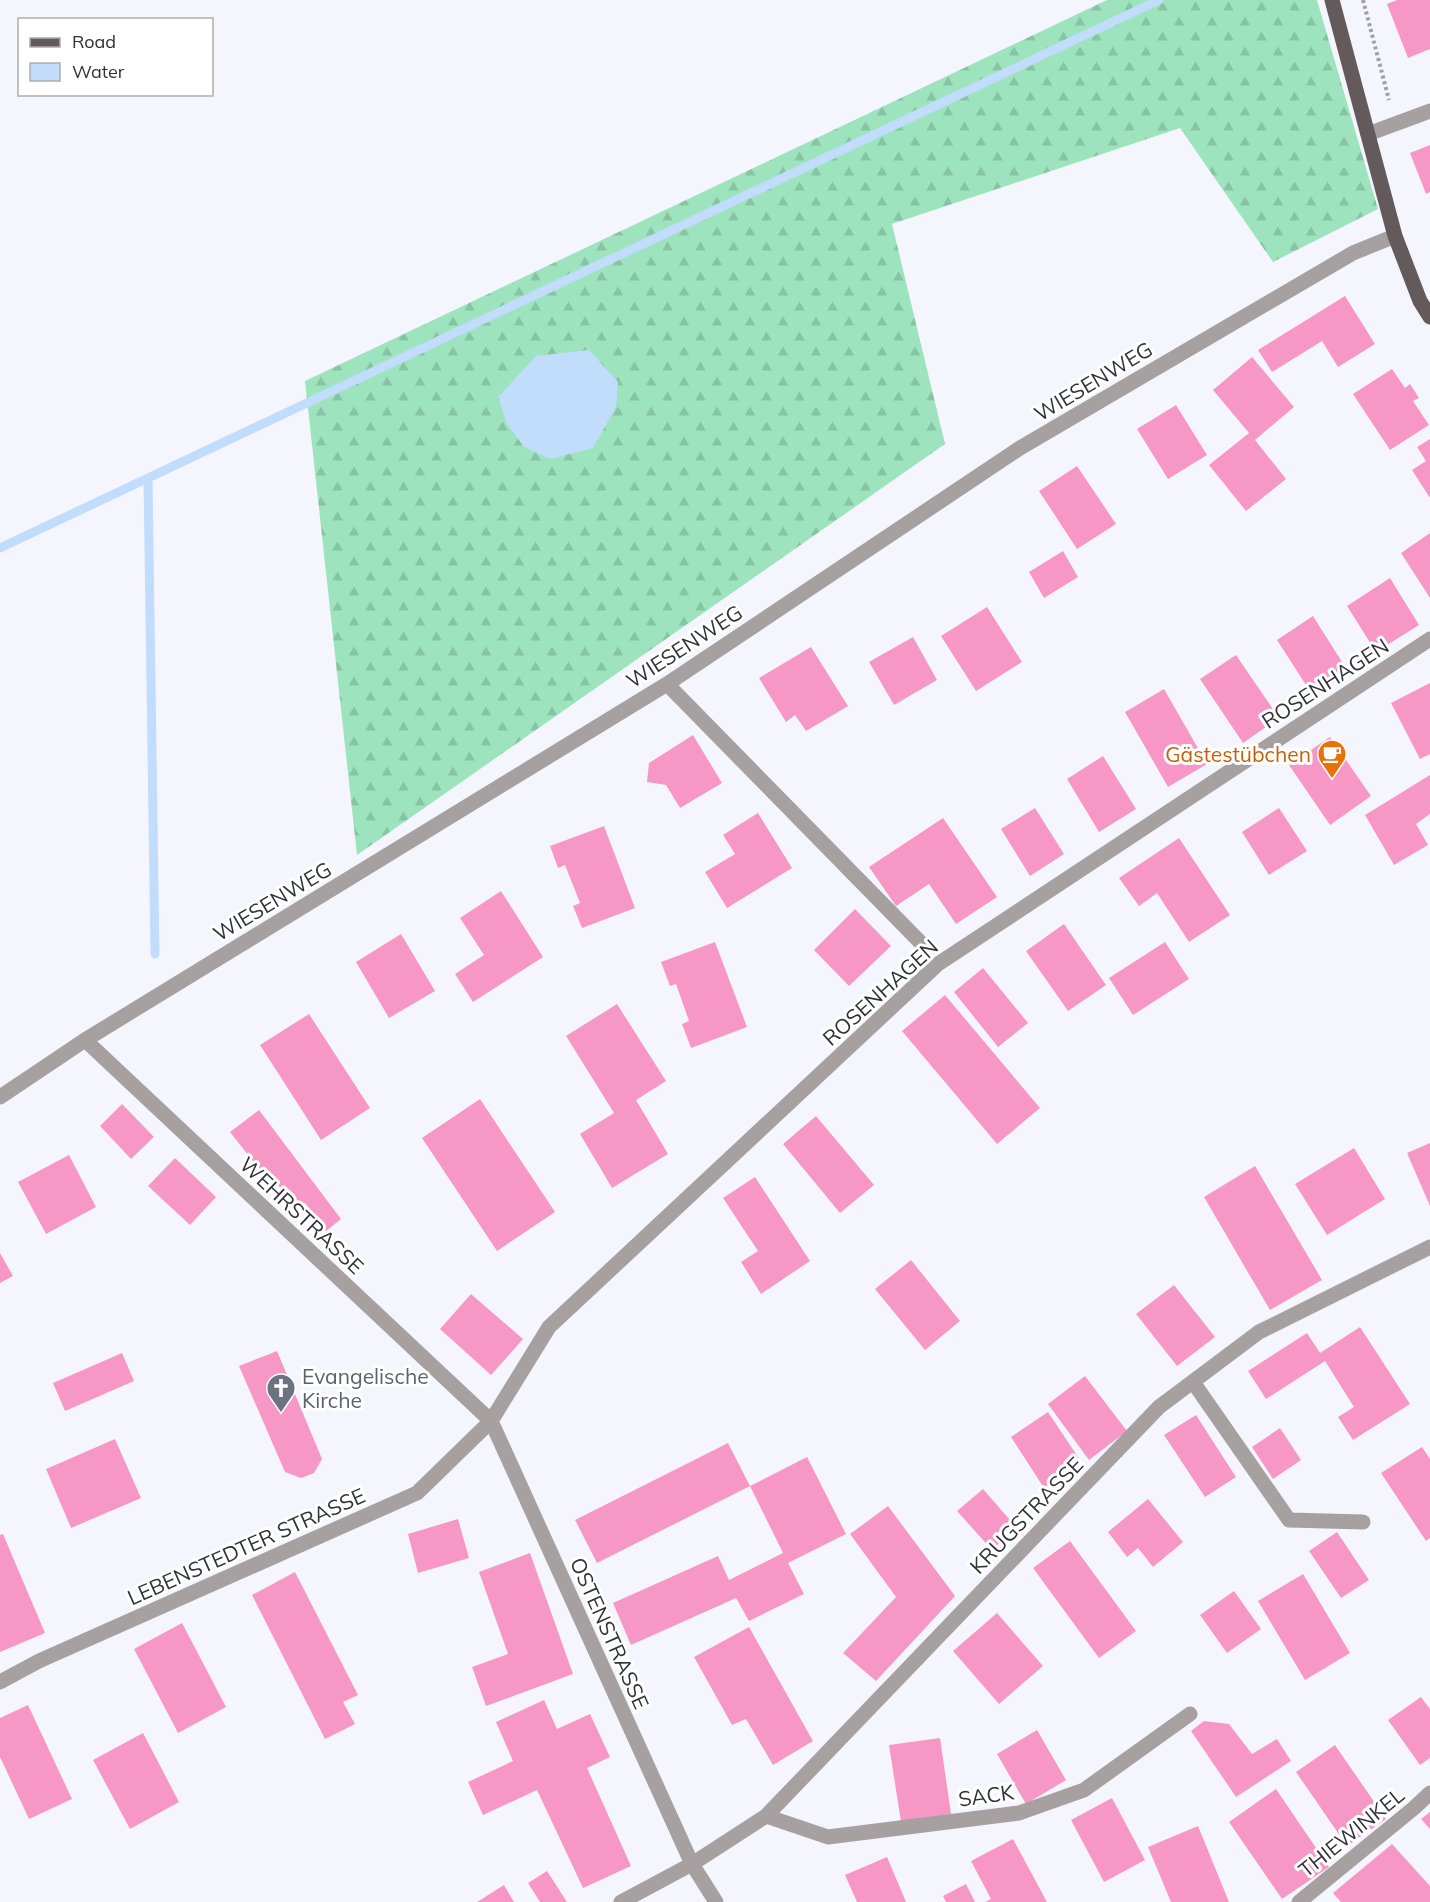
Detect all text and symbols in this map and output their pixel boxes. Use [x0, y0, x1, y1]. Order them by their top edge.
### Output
legend [18, 18, 213, 96]
text: Road [72, 30, 116, 53]
text: Water [72, 60, 125, 83]
street label: WIESENWEG [1029, 336, 1157, 426]
street label: WIESENWEG [621, 599, 747, 693]
street label: ROSENHAGEN [1257, 632, 1393, 734]
cafe icon: Gästestübchen [1316, 738, 1348, 780]
place label: Gästestübchen [1165, 741, 1311, 767]
street label: WIESENWEG [208, 856, 336, 946]
street label: ROSENHAGEN [817, 933, 943, 1051]
street label: WEHRSTRASSE [235, 1151, 369, 1279]
place label: Evangelische Kirche [302, 1363, 429, 1413]
church icon: Evangelische Kirche [265, 1372, 297, 1414]
street label: KRUGSTRASSE [964, 1451, 1088, 1579]
street label: LEBENSTEDTER STRASSE [123, 1482, 369, 1610]
street label: OSTENSTRASSE [565, 1553, 655, 1713]
street label: SACK [957, 1778, 1016, 1812]
street label: THIEWINKEL [1293, 1781, 1409, 1882]

